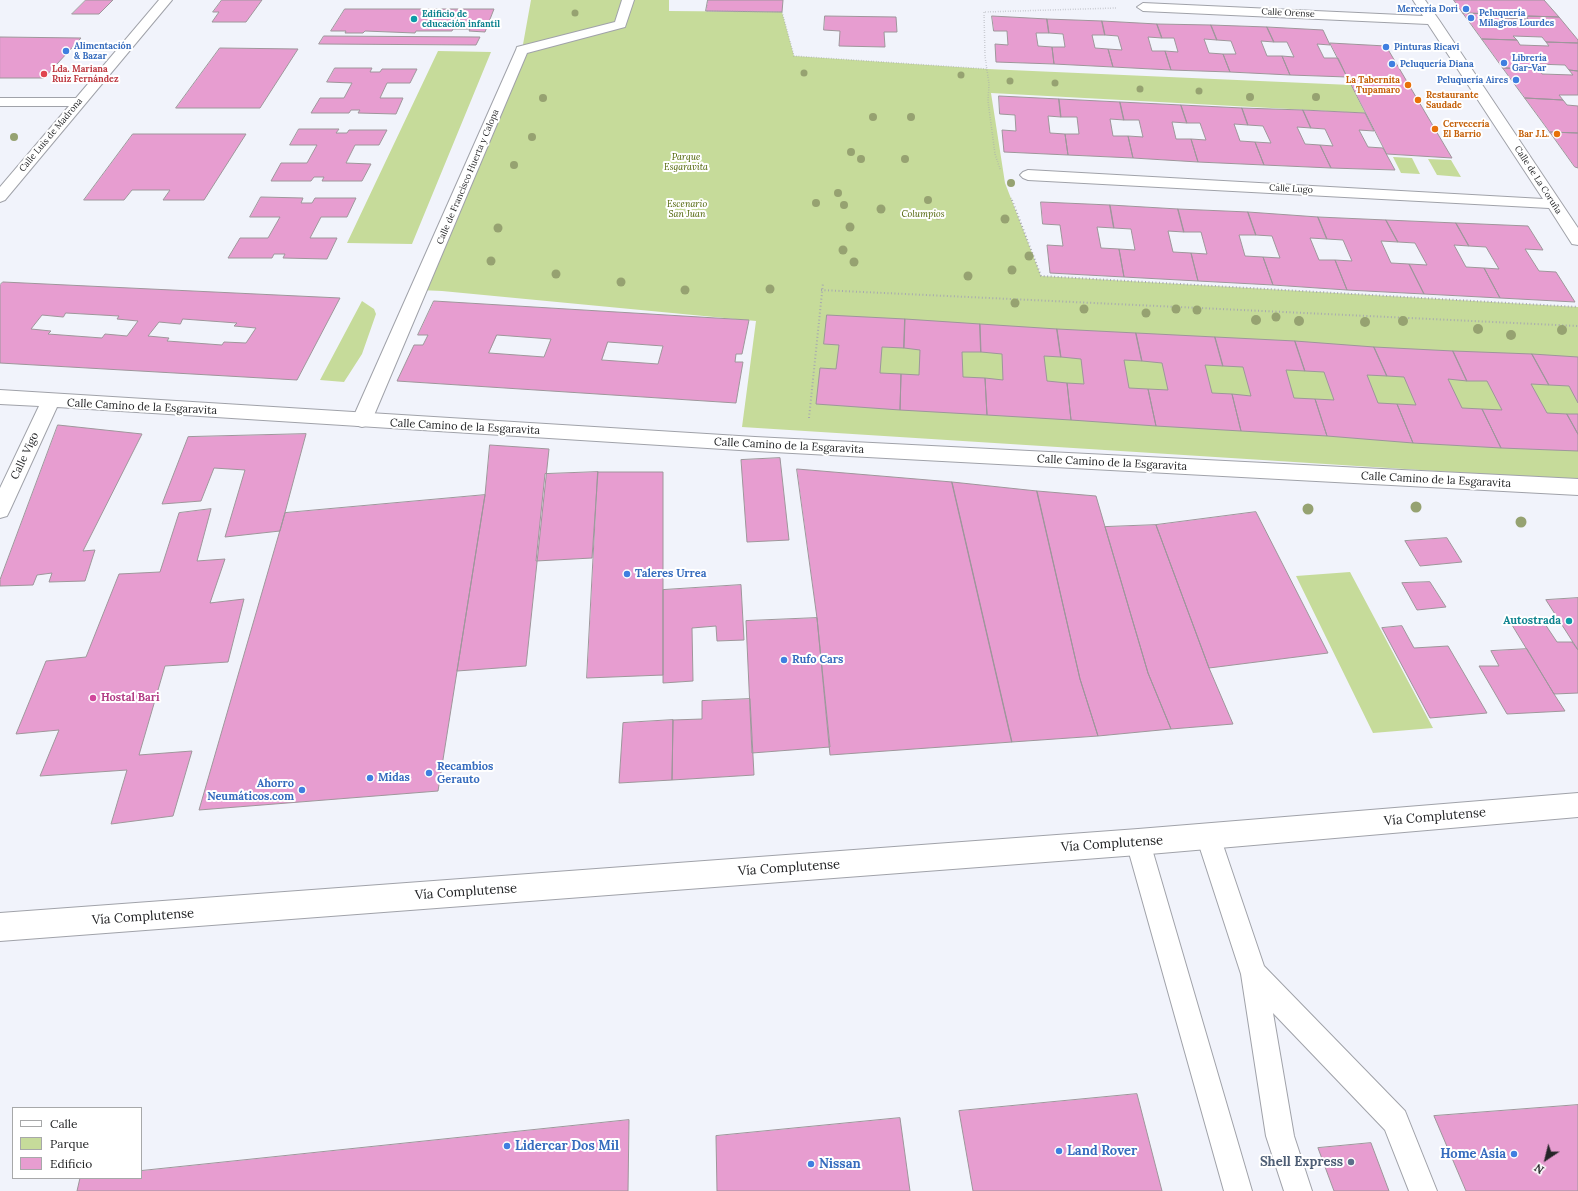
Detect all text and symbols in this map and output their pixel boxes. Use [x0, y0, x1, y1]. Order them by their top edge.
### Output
place label: Mercería Dori [1397, 4, 1458, 14]
marker: Mercería Dori [1461, 4, 1471, 14]
street label: Calle Orense [1261, 6, 1315, 20]
place label: Peluquería Milagros Lourdes [1479, 8, 1554, 29]
place label: Edificio de educación infantil [422, 9, 500, 30]
marker: Peluquería Milagros Lourdes [1466, 13, 1476, 23]
marker: Edificio de educación infantil [409, 14, 419, 24]
place label: Alimentación & Bazar [74, 41, 131, 62]
marker: Pinturas Ricavi [1381, 42, 1391, 52]
place label: Pinturas Ricavi [1394, 42, 1460, 52]
marker: Alimentación & Bazar [61, 46, 71, 56]
place label: Librería Gar-Var [1512, 53, 1547, 74]
marker: Librería Gar-Var [1499, 58, 1509, 68]
marker: Peluquería Diana [1387, 59, 1397, 69]
place label: Peluquería Diana [1400, 59, 1474, 69]
place label: Lda. Mariana Ruiz Fernández [52, 64, 119, 85]
marker: Lda. Mariana Ruiz Fernández [39, 69, 49, 79]
place label: La Tabernita Tupamaro [1346, 75, 1400, 96]
place label: Peluquería Aires [1437, 75, 1508, 85]
marker: Peluquería Aires [1511, 75, 1521, 85]
marker: La Tabernita Tupamaro [1403, 80, 1413, 90]
place label: Restaurante Saudade [1426, 90, 1478, 111]
marker: Restaurante Saudade [1413, 95, 1423, 105]
street label: Calle Luis de Madrona [17, 96, 85, 174]
street label: Calle de Francisco Huerta y Calopa [435, 108, 501, 246]
place label: Cervecería El Barrio [1443, 119, 1490, 140]
marker: Cervecería El Barrio [1430, 124, 1440, 134]
place label: Bar J.L. [1518, 129, 1549, 139]
marker: Bar J.L. [1552, 129, 1562, 139]
street label: Calle de La Coruña [1512, 144, 1564, 216]
park label: Parque Esgaravita [664, 152, 708, 173]
street label: Calle Lugo [1269, 182, 1313, 196]
park label: Escenario San Juan [667, 199, 707, 220]
park label: Columpios [901, 209, 945, 219]
street label: Calle Camino de la Esgaravita [67, 396, 217, 418]
street label: Calle Camino de la Esgaravita [390, 416, 540, 438]
street label: Calle Vigo [8, 430, 42, 482]
street label: Calle Camino de la Esgaravita [714, 435, 864, 457]
street label: Calle Camino de la Esgaravita [1037, 452, 1187, 474]
street label: Calle Camino de la Esgaravita [1361, 469, 1511, 491]
place label: Taleres Urrea [635, 567, 706, 581]
marker: Taleres Urrea [622, 569, 632, 579]
place label: Autostrada [1503, 614, 1561, 628]
marker: Autostrada [1564, 616, 1574, 626]
place label: Rufo Cars [792, 653, 843, 667]
marker: Rufo Cars [779, 655, 789, 665]
place label: Hostal Bari [101, 691, 160, 705]
marker: Hostal Bari [88, 693, 98, 703]
place label: Recambios Gerauto [437, 760, 493, 786]
marker: Recambios Gerauto [424, 768, 434, 778]
place label: Midas [378, 771, 410, 785]
marker: Midas [365, 773, 375, 783]
place label: Ahorro Neumáticos.com [207, 777, 294, 803]
marker: Ahorro Neumáticos.com [297, 785, 307, 795]
street label: Vía Complutense [1383, 805, 1487, 829]
street label: Vía Complutense [1060, 833, 1164, 855]
street label: Vía Complutense [737, 857, 841, 879]
street label: Vía Complutense [414, 881, 518, 903]
street label: Vía Complutense [91, 906, 195, 928]
legend [12, 1107, 142, 1179]
text: Calle [50, 1116, 78, 1131]
text: Parque [50, 1136, 89, 1151]
place label: Lidercar Dos Mil [515, 1138, 619, 1154]
north arrow [1526, 1139, 1566, 1179]
marker: Lidercar Dos Mil [502, 1141, 512, 1151]
place label: Land Rover [1067, 1143, 1137, 1159]
marker: Land Rover [1054, 1146, 1064, 1156]
place label: Home Asia [1440, 1146, 1506, 1162]
marker: Home Asia [1509, 1149, 1519, 1159]
place label: Shell Express [1260, 1154, 1343, 1170]
text: Edificio [50, 1156, 92, 1171]
place label: Nissan [819, 1156, 861, 1172]
marker: Shell Express [1346, 1157, 1356, 1167]
marker: Nissan [806, 1159, 816, 1169]
text: N [1532, 1161, 1547, 1177]

